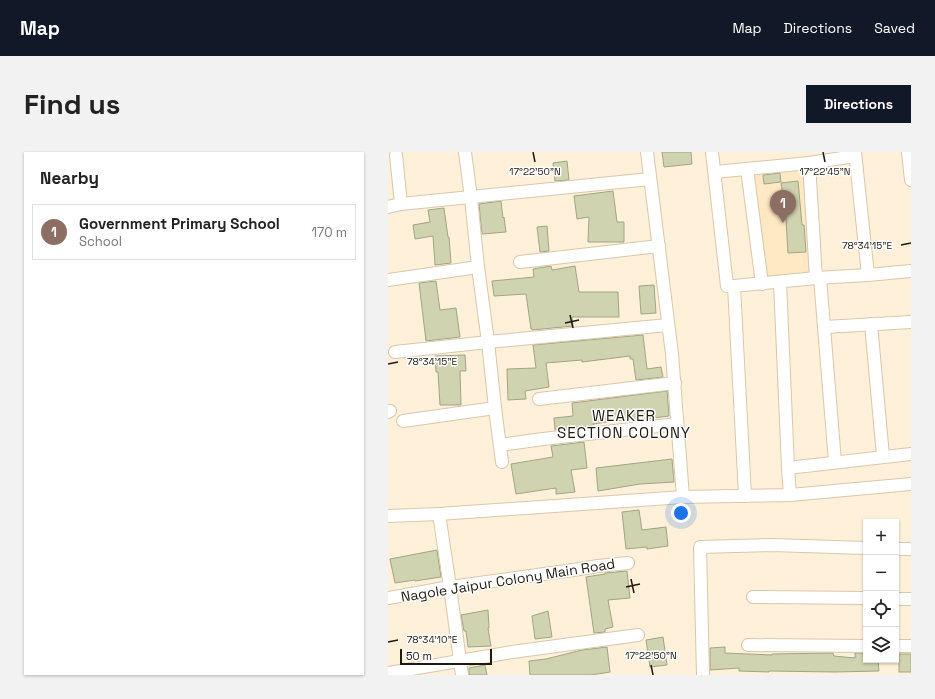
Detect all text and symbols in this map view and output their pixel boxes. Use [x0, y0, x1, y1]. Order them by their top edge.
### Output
text: Map [20, 16, 60, 41]
text: Map [732, 19, 762, 37]
text: Directions [784, 19, 852, 37]
text: Saved [874, 19, 915, 37]
button: Directions [806, 85, 911, 123]
text: Find us [24, 86, 121, 122]
text: 17°22'50"N [509, 165, 561, 178]
text: 17°22'45"N [800, 165, 850, 178]
text: Nearby [40, 167, 99, 189]
pin: 1 [770, 190, 796, 223]
text: Government Primary School [79, 214, 280, 233]
text: 1 [51, 224, 57, 241]
text: 170 m [311, 224, 347, 241]
text: School [79, 233, 122, 250]
text: 78°34'15"E [842, 239, 892, 252]
text: 78°34'15"E [407, 355, 457, 368]
district label: WEAKER SECTION COLONY [557, 406, 691, 442]
your location [671, 503, 691, 523]
map controls [863, 519, 899, 663]
button: + [863, 519, 899, 555]
street label: Nagole Jaipur Colony Main Road [400, 554, 616, 606]
button: − [863, 555, 899, 591]
button: locate [863, 591, 899, 627]
button: layers [863, 627, 899, 663]
text: 78°34'10"E [407, 633, 458, 646]
scale bar [400, 647, 492, 666]
text: 50 m [406, 649, 432, 663]
text: 17°22'50"N [625, 649, 677, 662]

